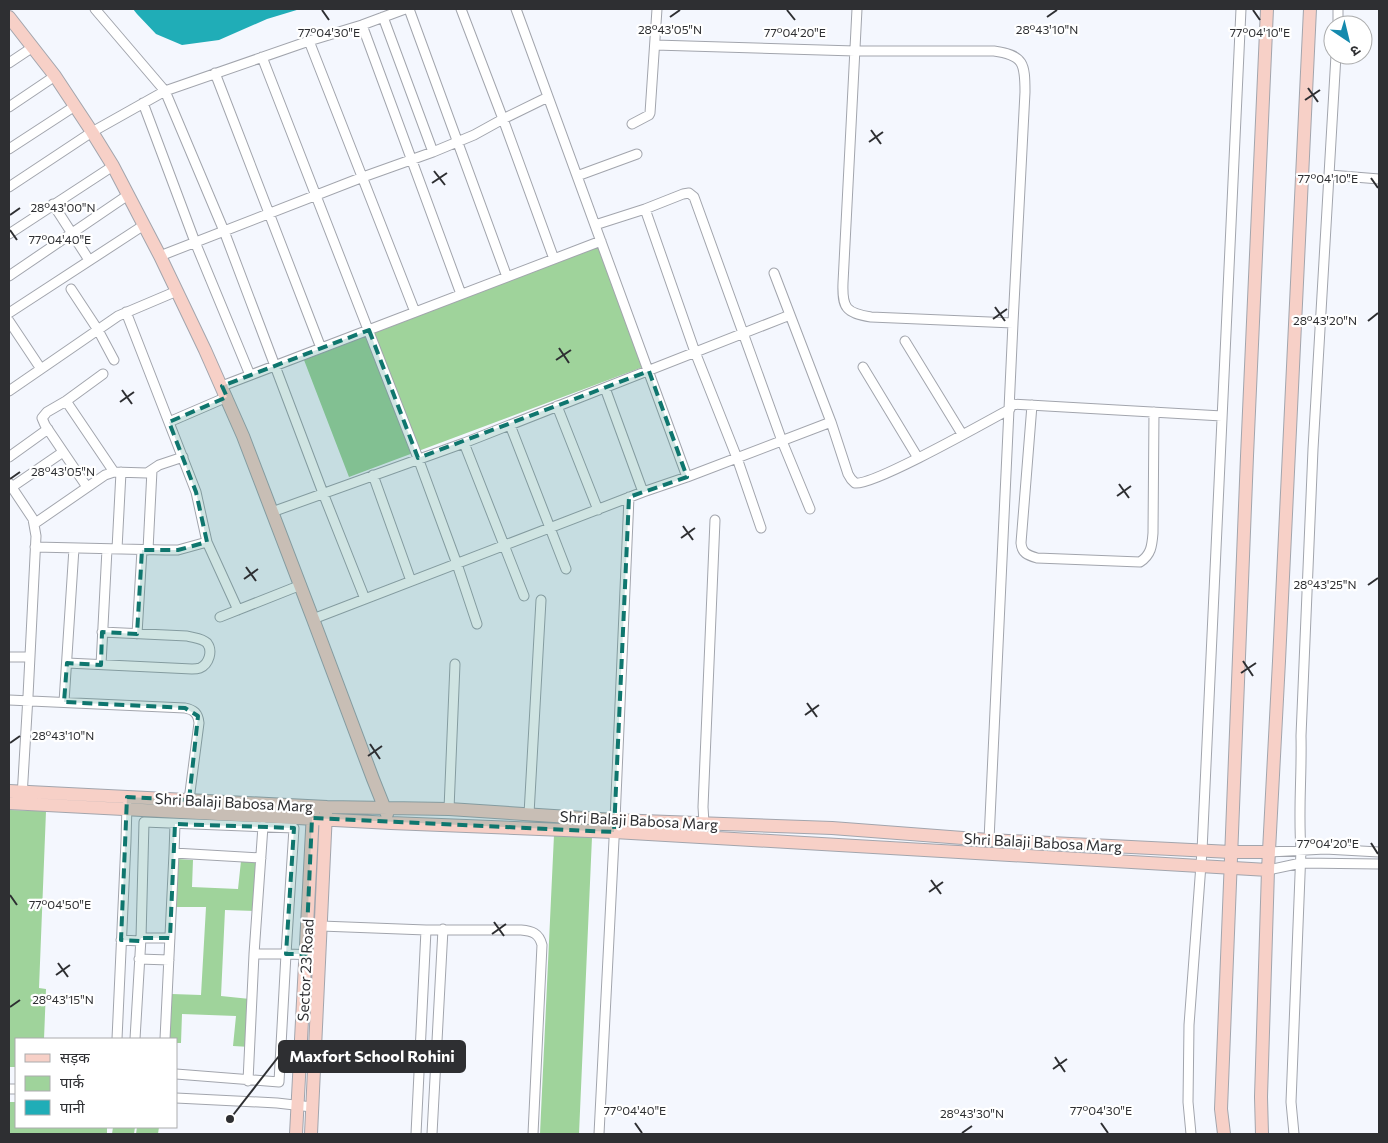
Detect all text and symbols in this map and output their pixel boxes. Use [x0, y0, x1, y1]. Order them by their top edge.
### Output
north arrow [1323, 15, 1373, 65]
text: 28°43'05"N [638, 22, 702, 36]
text: 28°43'10"N [1016, 22, 1078, 36]
text: 77°04'30"E [298, 25, 360, 39]
text: 77°04'20"E [764, 25, 826, 39]
text: 77°04'10"E [1230, 25, 1290, 39]
text: उ [1347, 42, 1364, 61]
text: 77°04'10"E [1298, 171, 1358, 185]
text: 28°43'00"N [30, 200, 96, 214]
text: 77°04'40"E [29, 232, 91, 246]
text: 28°43'20"N [1293, 313, 1357, 327]
text: 28°43'05"N [31, 464, 95, 478]
text: 28°43'25"N [1293, 577, 1357, 591]
text: 28°43'10"N [32, 728, 94, 742]
street label: Shri Balaji Babosa Marg [154, 789, 314, 815]
street label: Shri Balaji Babosa Marg [559, 807, 719, 833]
street label: Shri Balaji Babosa Marg [963, 829, 1123, 855]
text: 77°04'20"E [1297, 836, 1359, 850]
text: 77°04'50"E [29, 897, 91, 911]
street label: Sector 23 Road [293, 918, 317, 1022]
text: 28°43'15"N [32, 992, 94, 1006]
legend [15, 1038, 178, 1128]
callout: Maxfort School Rohini [279, 1041, 465, 1072]
text: Maxfort School Rohini [289, 1046, 455, 1065]
text: सड़क [60, 1048, 90, 1066]
text: पार्क [60, 1073, 84, 1091]
text: पानी [60, 1098, 86, 1116]
text: 77°04'40"E [604, 1103, 666, 1117]
text: 77°04'30"E [1070, 1103, 1132, 1117]
text: 28°43'30"N [940, 1106, 1004, 1120]

